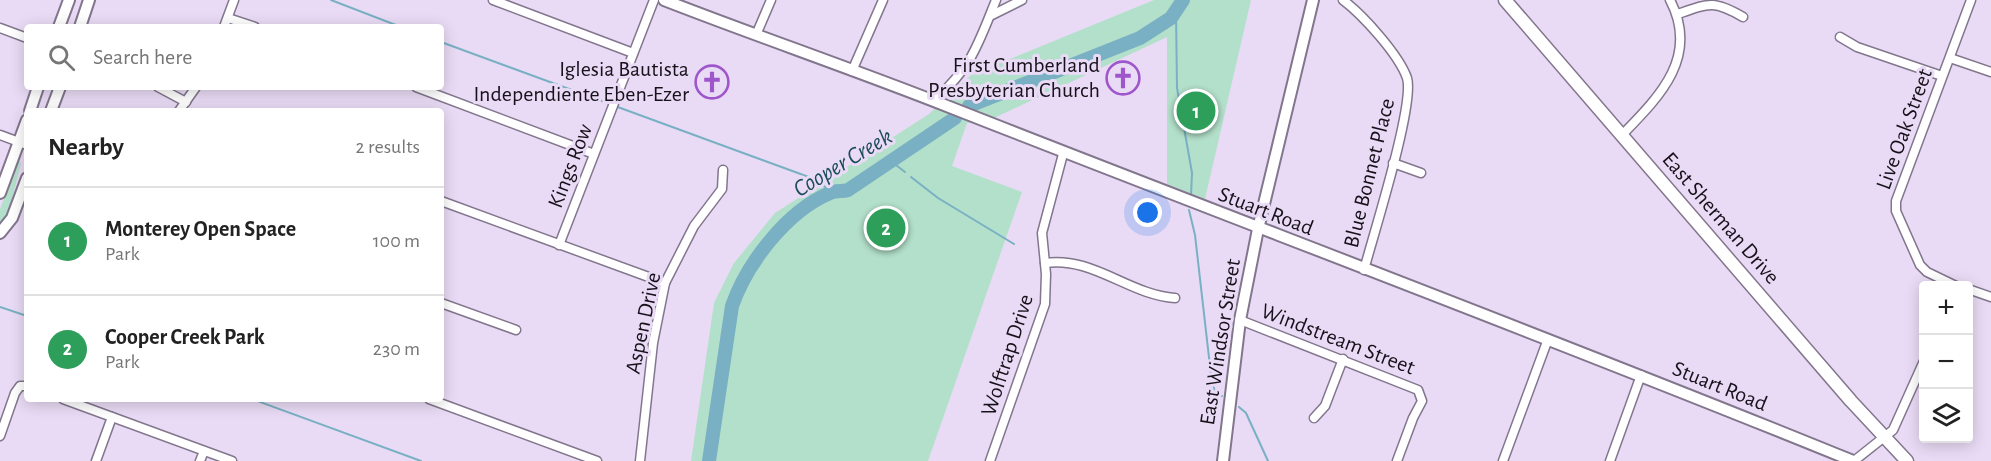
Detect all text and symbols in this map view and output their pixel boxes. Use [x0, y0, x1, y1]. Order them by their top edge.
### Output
search box [24, 24, 444, 90]
icon: search [45, 41, 78, 74]
text: Search here [93, 46, 192, 68]
place label: First Cumberland Presbyterian Church [928, 54, 1100, 101]
place label: Iglesia Bautista Independiente Eben-Ezer [473, 58, 689, 105]
church icon: First Cumberland Presbyterian Church [1105, 60, 1141, 96]
church icon: Iglesia Bautista Independiente Eben-Ezer [694, 64, 730, 100]
street label: Live Oak Street [1872, 66, 1936, 192]
pin: 1 [1176, 88, 1216, 134]
street label: Blue Bonnet Place [1340, 96, 1398, 250]
street label: Kings Row [544, 121, 596, 211]
water label: Cooper Creek [789, 124, 897, 202]
text: Nearby [48, 134, 124, 160]
text: 2 results [356, 137, 420, 157]
street label: East Sherman Drive [1658, 148, 1784, 288]
street label: Stuart Road [1215, 183, 1317, 239]
your location [1133, 198, 1162, 227]
pin: 2 [866, 206, 906, 250]
text: Monterey Open Space [105, 218, 296, 240]
text: 1 [64, 231, 71, 251]
text: 100 m [373, 231, 420, 251]
text: Park [105, 244, 140, 264]
street label: East Windsor Street [1196, 257, 1244, 427]
street label: Aspen Drive [622, 270, 664, 376]
map controls [1919, 281, 1973, 443]
button: + [1919, 281, 1973, 335]
street label: Wolftrap Drive [977, 291, 1037, 419]
street label: Windstream Street [1258, 300, 1418, 378]
text: Cooper Creek Park [105, 326, 265, 348]
button: − [1919, 335, 1973, 389]
text: 2 [63, 339, 72, 359]
text: 230 m [373, 339, 420, 359]
text: Park [105, 352, 140, 372]
street label: Stuart Road [1669, 357, 1771, 415]
button: layers [1919, 389, 1973, 443]

